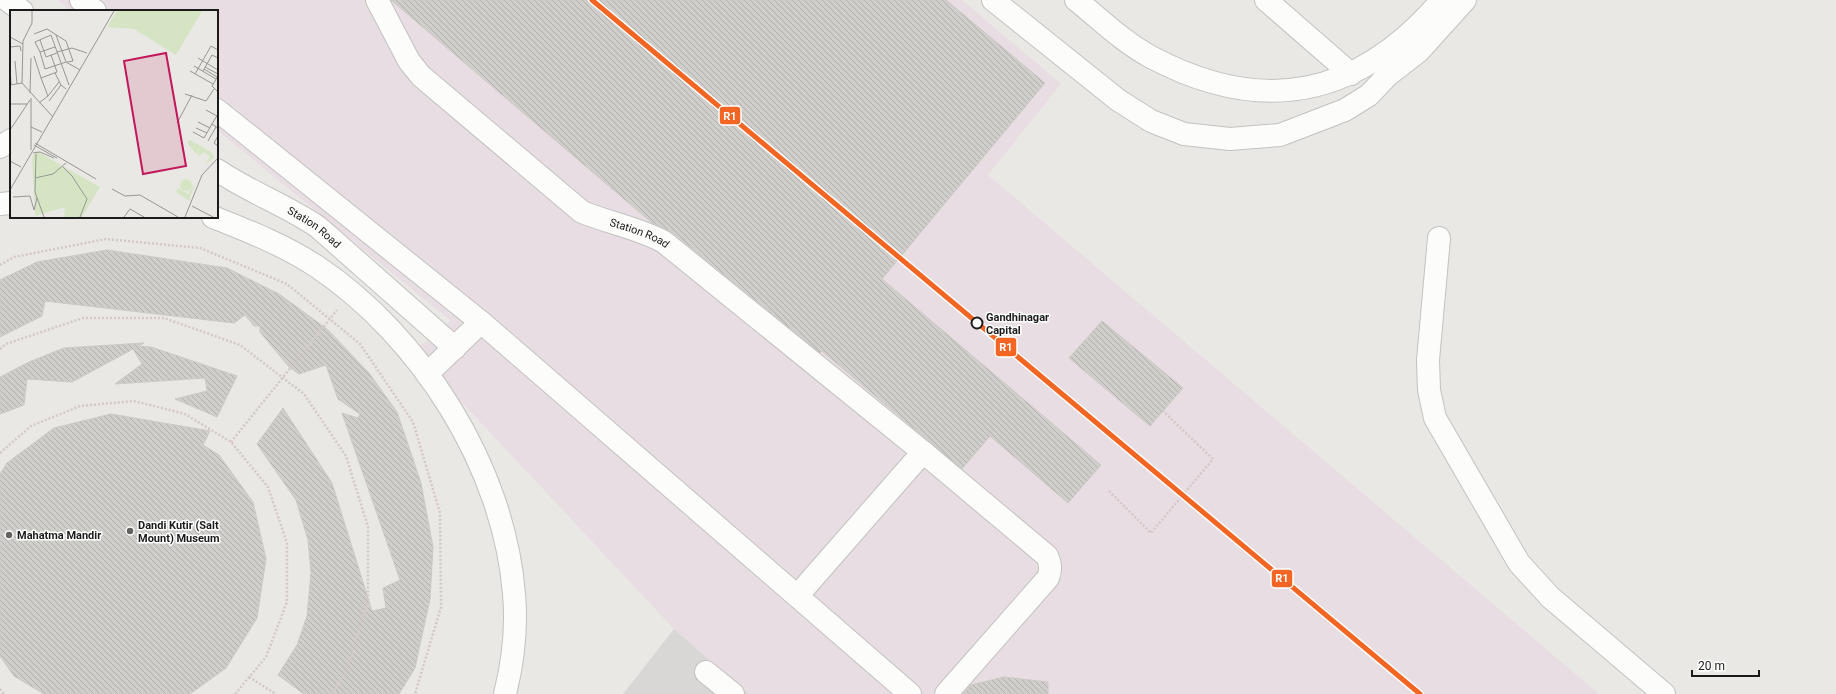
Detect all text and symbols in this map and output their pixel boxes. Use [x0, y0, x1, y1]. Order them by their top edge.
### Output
inset map [10, 10, 218, 218]
line badge: R1 [719, 106, 741, 125]
text: R1 [723, 110, 737, 123]
street label: Station Road [285, 204, 343, 251]
street label: Station Road [608, 216, 672, 251]
place label: Gandhinagar Capital [986, 311, 1049, 337]
marker: Gandhinagar Capital [970, 316, 984, 330]
line badge: R1 [995, 337, 1017, 357]
text: R1 [999, 341, 1013, 354]
place label: Dandi Kutir (Salt Mount) Museum [138, 519, 220, 545]
marker: Dandi Kutir (Salt Mount) Museum [125, 526, 135, 536]
place label: Mahatma Mandir [17, 529, 101, 542]
marker: Mahatma Mandir [4, 530, 14, 540]
line badge: R1 [1271, 569, 1293, 588]
text: R1 [1275, 572, 1289, 585]
scale bar [1692, 652, 1759, 678]
text: 20 m [1698, 659, 1725, 673]

